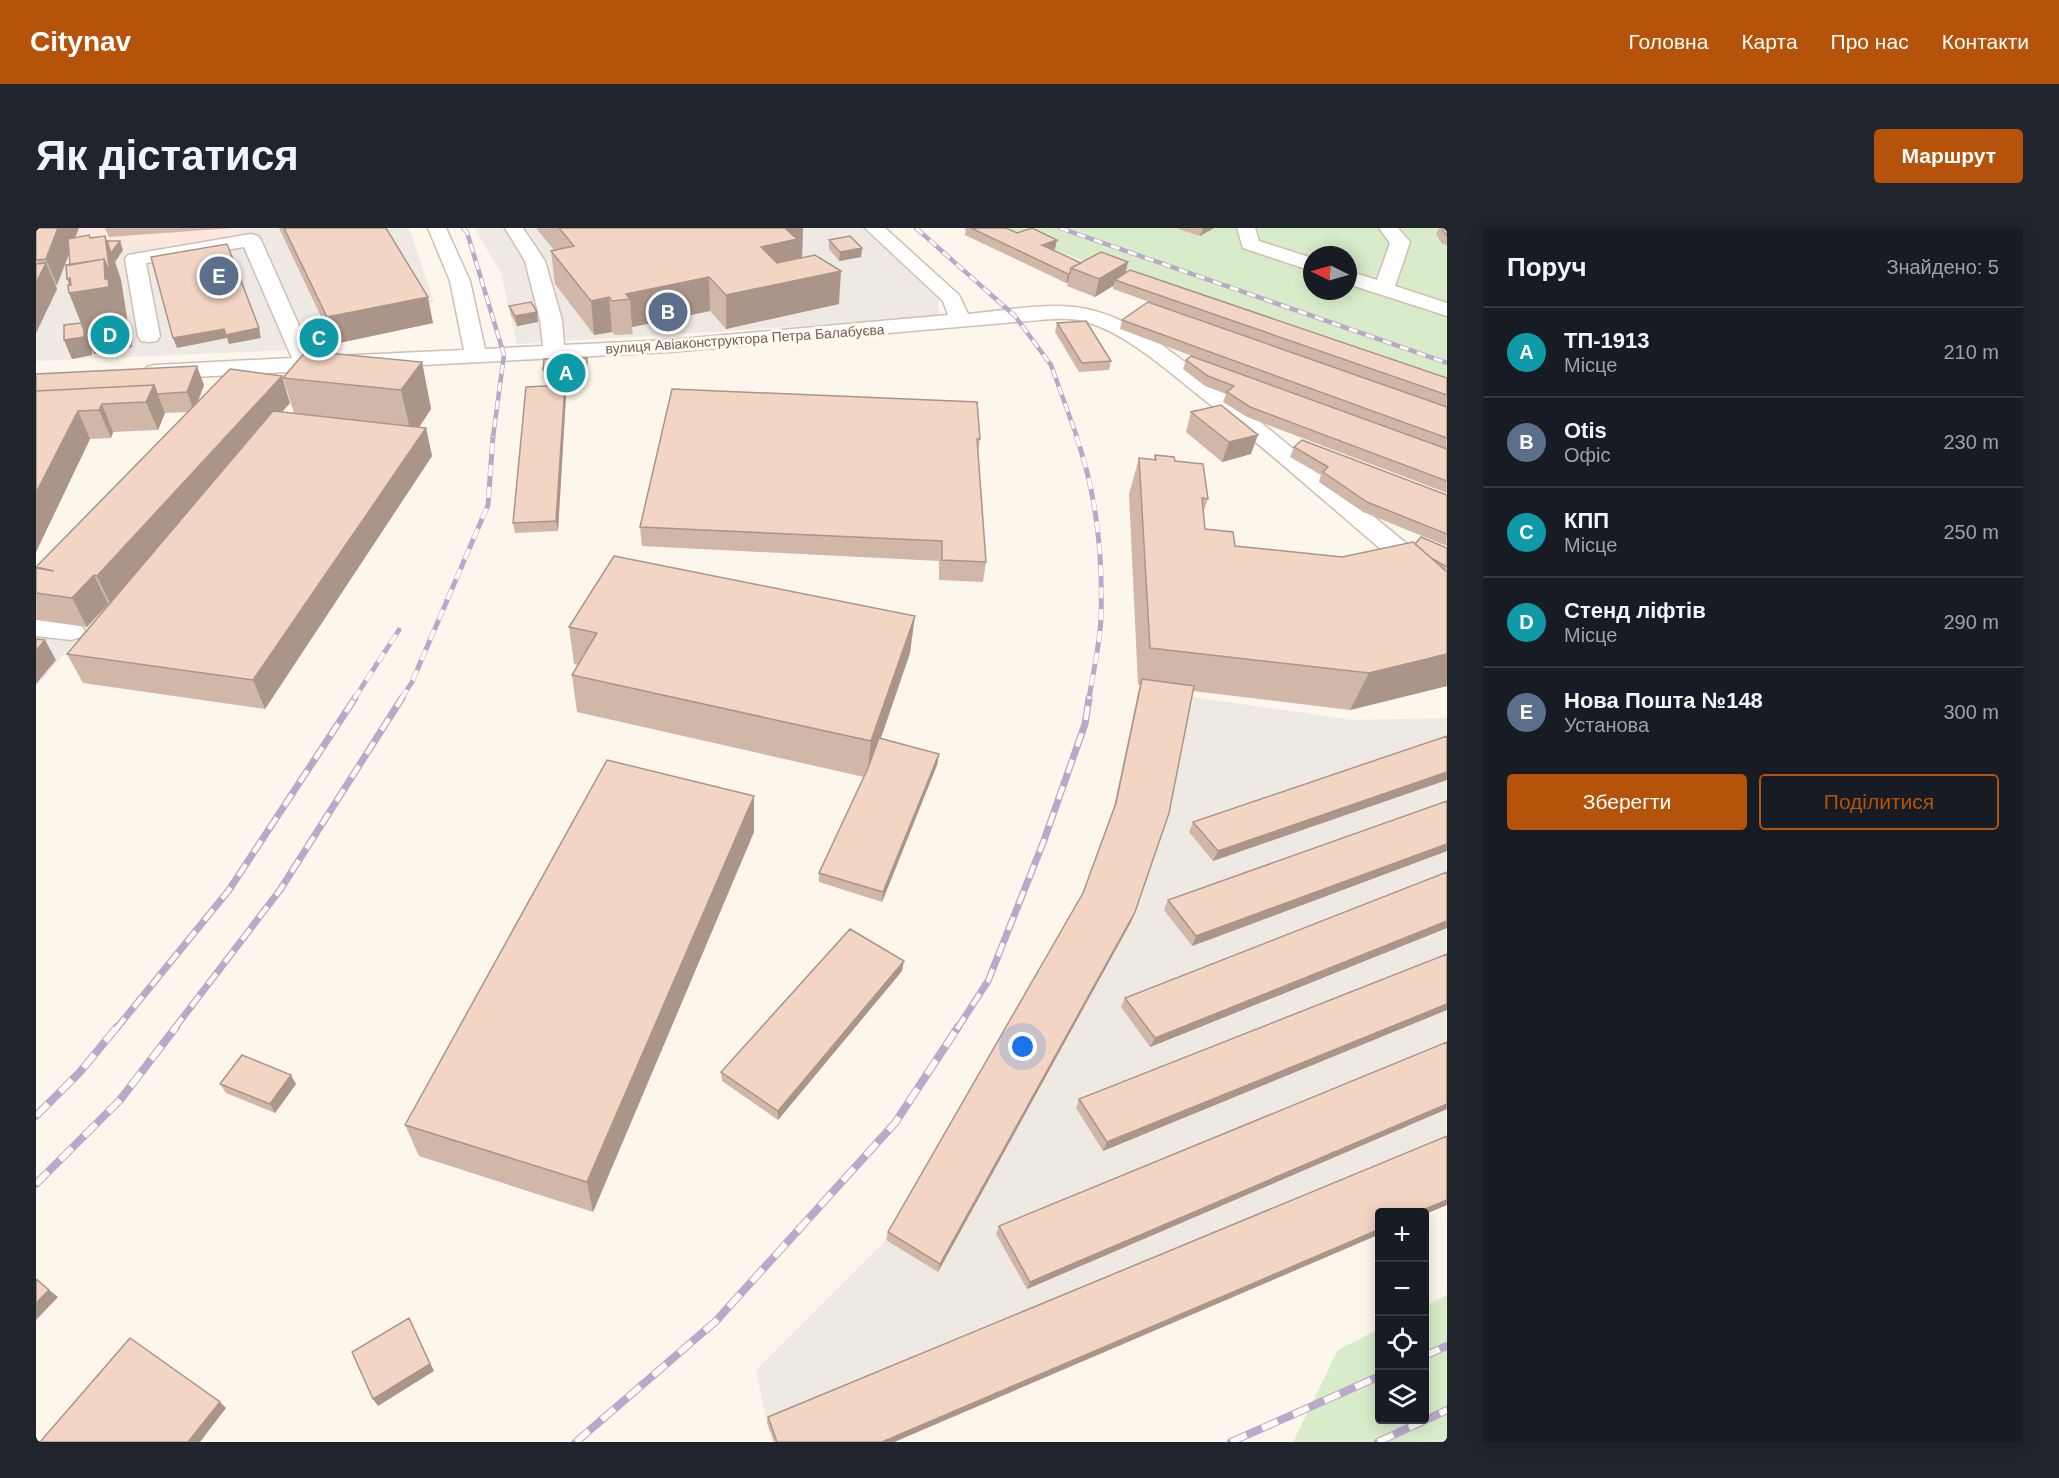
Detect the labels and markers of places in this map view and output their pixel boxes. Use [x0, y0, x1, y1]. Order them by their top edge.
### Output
pin: E [200, 254, 238, 298]
pin: B [648, 290, 688, 334]
pin: D [90, 312, 130, 358]
pin: C [300, 316, 338, 360]
pin: A [546, 350, 586, 396]

